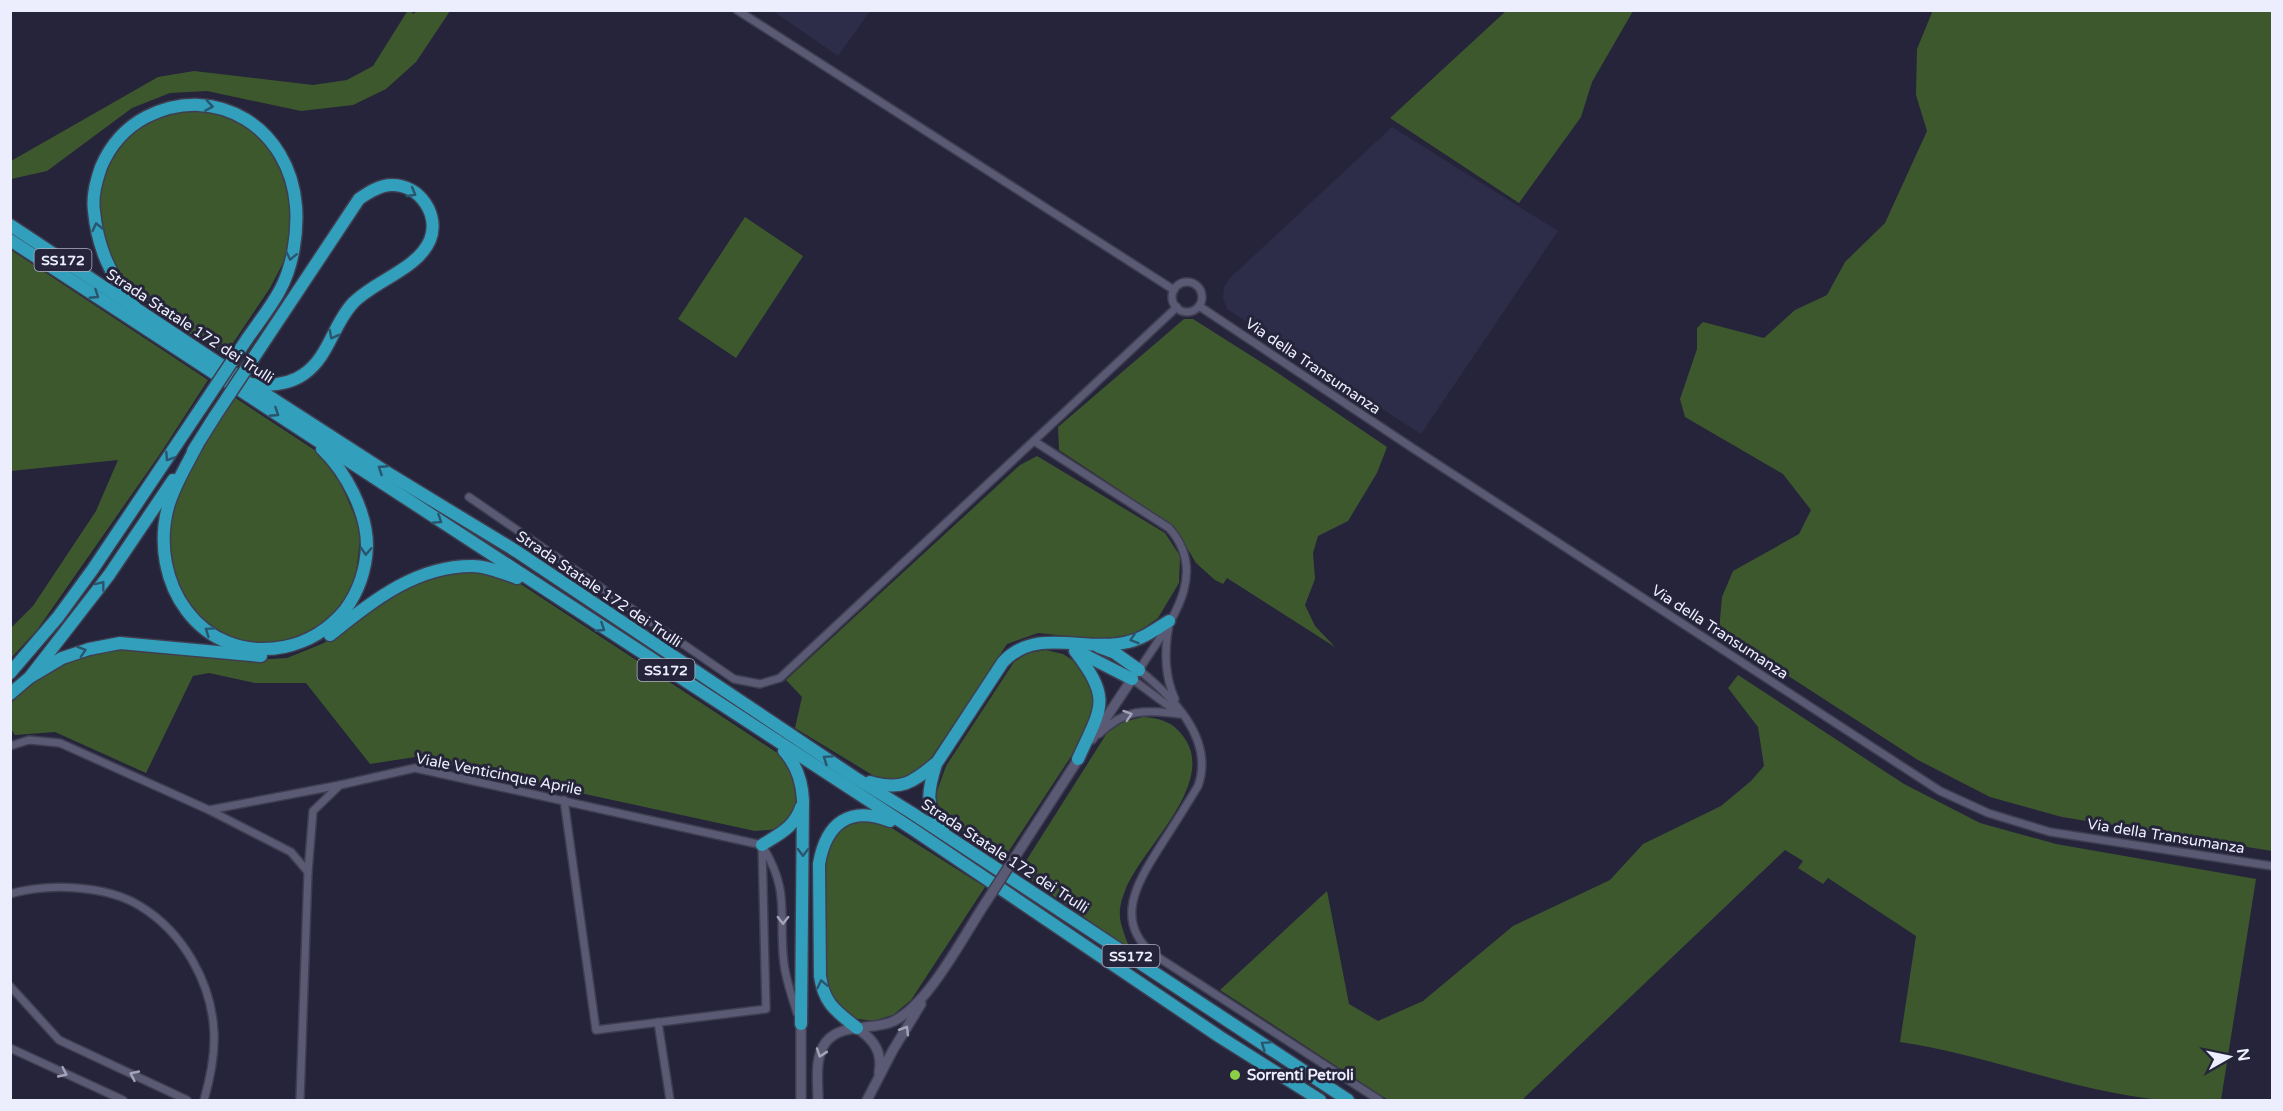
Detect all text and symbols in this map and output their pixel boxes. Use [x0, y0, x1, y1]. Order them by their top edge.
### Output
one-way arrow [204, 100, 213, 112]
one-way arrow [406, 186, 416, 198]
one-way arrow [91, 222, 104, 232]
road number: SS172 [34, 249, 92, 271]
one-way arrow [285, 251, 298, 261]
street label: Strada Statale 172 dei Trulli [103, 265, 277, 387]
one-way arrow [88, 288, 99, 299]
street label: Via della Transumanza [1242, 314, 1384, 418]
one-way arrow [329, 329, 340, 339]
one-way arrow [269, 406, 280, 417]
one-way arrow [164, 451, 176, 461]
one-way arrow [378, 465, 388, 477]
one-way arrow [432, 513, 443, 524]
street label: Strada Statale 172 dei Trulli [513, 527, 685, 651]
one-way arrow [360, 546, 373, 555]
one-way arrow [94, 580, 105, 591]
street label: Via della Transumanza [1648, 581, 1792, 683]
one-way arrow [595, 620, 606, 631]
one-way arrow [205, 627, 215, 639]
one-way arrow [1129, 632, 1140, 645]
one-way arrow [76, 646, 87, 659]
road number: SS172 [638, 659, 694, 681]
one-way arrow [1122, 709, 1133, 722]
street label: Viale Venticinque Aprile [414, 749, 584, 799]
one-way arrow [823, 755, 834, 766]
street label: Strada Statale 172 dei Trulli [918, 795, 1092, 917]
street label: Via della Transumanza [2086, 815, 2246, 857]
one-way arrow [797, 847, 809, 856]
one-way arrow [777, 915, 789, 924]
road number: SS172 [1102, 945, 1160, 967]
one-way arrow [816, 980, 829, 990]
one-way arrow [897, 1026, 909, 1036]
north arrow [2199, 1027, 2259, 1087]
one-way arrow [1261, 1040, 1271, 1052]
text: N [2232, 1047, 2254, 1063]
one-way arrow [816, 1048, 829, 1058]
one-way arrow [57, 1065, 68, 1077]
place label: Sorrenti Petroli [1247, 1066, 1354, 1084]
marker: Sorrenti Petroli [1228, 1068, 1242, 1082]
one-way arrow [129, 1071, 140, 1083]

